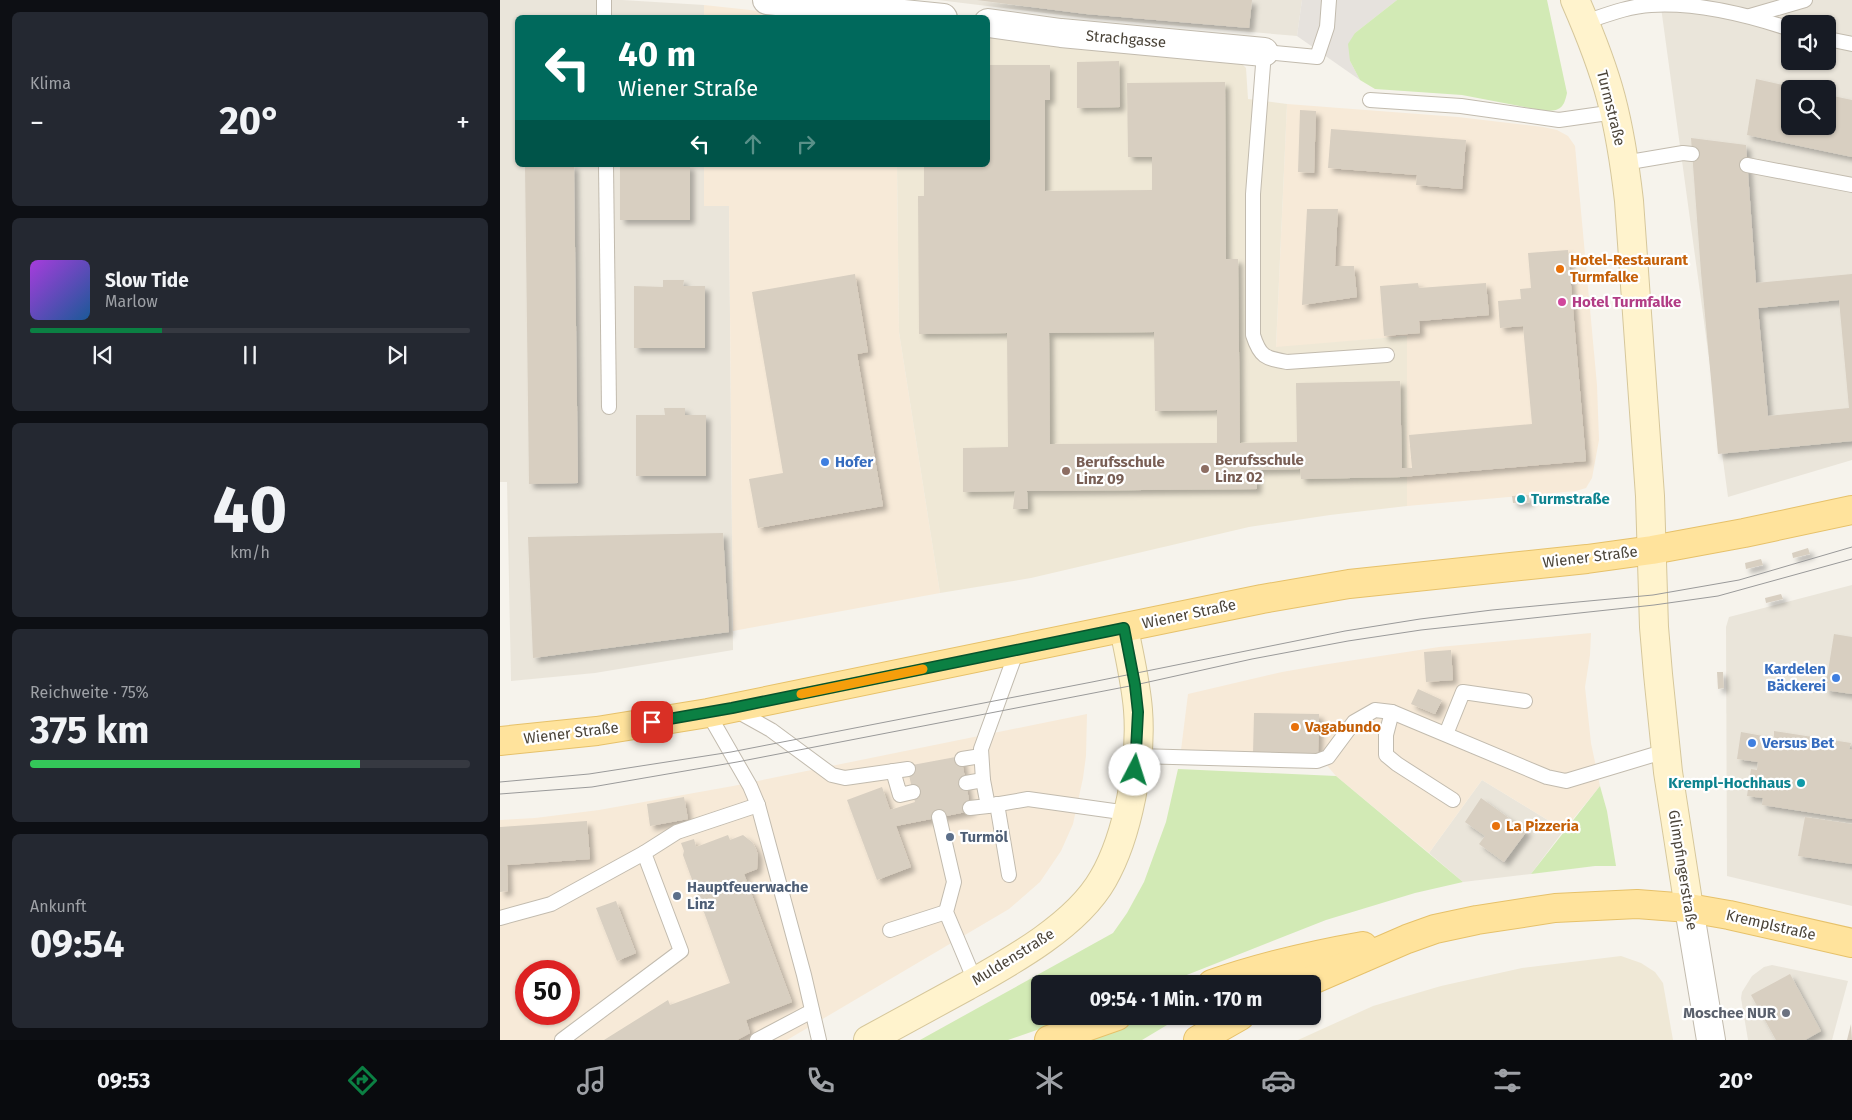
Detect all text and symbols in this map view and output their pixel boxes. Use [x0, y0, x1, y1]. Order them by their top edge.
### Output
map controls [1781, 15, 1836, 135]
button: sound [1781, 15, 1836, 70]
street label: Strachgasse [1085, 27, 1167, 51]
text: 40 m [618, 33, 696, 75]
icon: left [535, 35, 600, 100]
street label: Turmstraße [1593, 68, 1629, 148]
text: Klima [30, 74, 71, 93]
text: Wiener Straße [618, 75, 758, 102]
button: search [1781, 80, 1836, 135]
text: 20° [219, 98, 281, 144]
text: − [30, 106, 44, 139]
text: + [456, 106, 470, 139]
icon: left [686, 130, 714, 158]
icon: ahead [739, 130, 767, 158]
icon: right [792, 130, 820, 158]
place label: Hotel-Restaurant Turmfalke [1570, 251, 1688, 286]
marker: Hotel-Restaurant Turmfalke [1554, 263, 1566, 275]
text: Slow Tide [105, 269, 189, 292]
text: Marlow [105, 292, 158, 311]
place label: Hotel Turmfalke [1572, 293, 1681, 311]
marker: Hotel Turmfalke [1556, 296, 1568, 308]
icon: previous [89, 341, 117, 369]
icon: pause [236, 341, 264, 369]
icon: next [383, 341, 411, 369]
place label: Berufsschule Linz 02 [1215, 451, 1304, 486]
place label: Hofer [835, 453, 874, 471]
place label: Berufsschule Linz 09 [1076, 453, 1165, 488]
marker: Hofer [819, 456, 831, 468]
marker: Berufsschule Linz 02 [1199, 463, 1211, 475]
marker: Berufsschule Linz 09 [1060, 465, 1072, 477]
text: 40 [213, 471, 287, 549]
place label: Turmstraße [1531, 490, 1610, 508]
marker: Turmstraße [1515, 493, 1527, 505]
street label: Wiener Straße [1541, 542, 1639, 572]
text: km/h [230, 543, 270, 562]
street label: Wiener Straße [1140, 595, 1238, 633]
place label: Kardelen Bäckerei [1764, 660, 1826, 695]
marker: Kardelen Bäckerei [1830, 672, 1842, 684]
text: Reichweite · 75% [30, 683, 149, 702]
pin [631, 701, 673, 743]
text: 375 km [30, 707, 149, 753]
icon: arrive [638, 708, 666, 736]
street label: Wiener Straße [522, 718, 620, 748]
place label: Vagabundo [1304, 718, 1381, 736]
marker: Vagabundo [1289, 721, 1301, 733]
place label: Versus Bet [1761, 734, 1834, 752]
marker: Versus Bet [1746, 737, 1758, 749]
position arrow [1108, 743, 1160, 795]
place label: Krempl-Hochhaus [1668, 774, 1791, 792]
marker: Krempl-Hochhaus [1795, 777, 1807, 789]
street label: Glimpfingerstraße [1665, 809, 1701, 931]
place label: La Pizzeria [1506, 817, 1579, 835]
marker: La Pizzeria [1490, 820, 1502, 832]
place label: Turmöl [960, 828, 1009, 846]
marker: Turmöl [944, 831, 956, 843]
place label: Hauptfeuerwache Linz [687, 878, 808, 913]
marker: Hauptfeuerwache Linz [671, 890, 683, 902]
text: Ankunft [30, 897, 86, 916]
street label: Kremplstraße [1724, 906, 1818, 944]
text: 09:54 [30, 921, 124, 967]
street label: Muldenstraße [969, 925, 1057, 989]
speed limit sign: 50 [515, 960, 580, 1025]
text: 09:54 · 1 Min. · 170 m [1090, 988, 1262, 1011]
place label: Moschee NUR [1683, 1004, 1777, 1022]
marker: Moschee NUR [1780, 1007, 1792, 1019]
icon: directions [345, 1063, 380, 1098]
icon: music [574, 1063, 609, 1098]
icon: phone [803, 1063, 838, 1098]
icon: climate [1032, 1063, 1067, 1098]
icon: car [1261, 1063, 1296, 1098]
icon: filters [1490, 1063, 1525, 1098]
text: 09:53 [97, 1067, 151, 1094]
text: 20° [1719, 1067, 1755, 1094]

